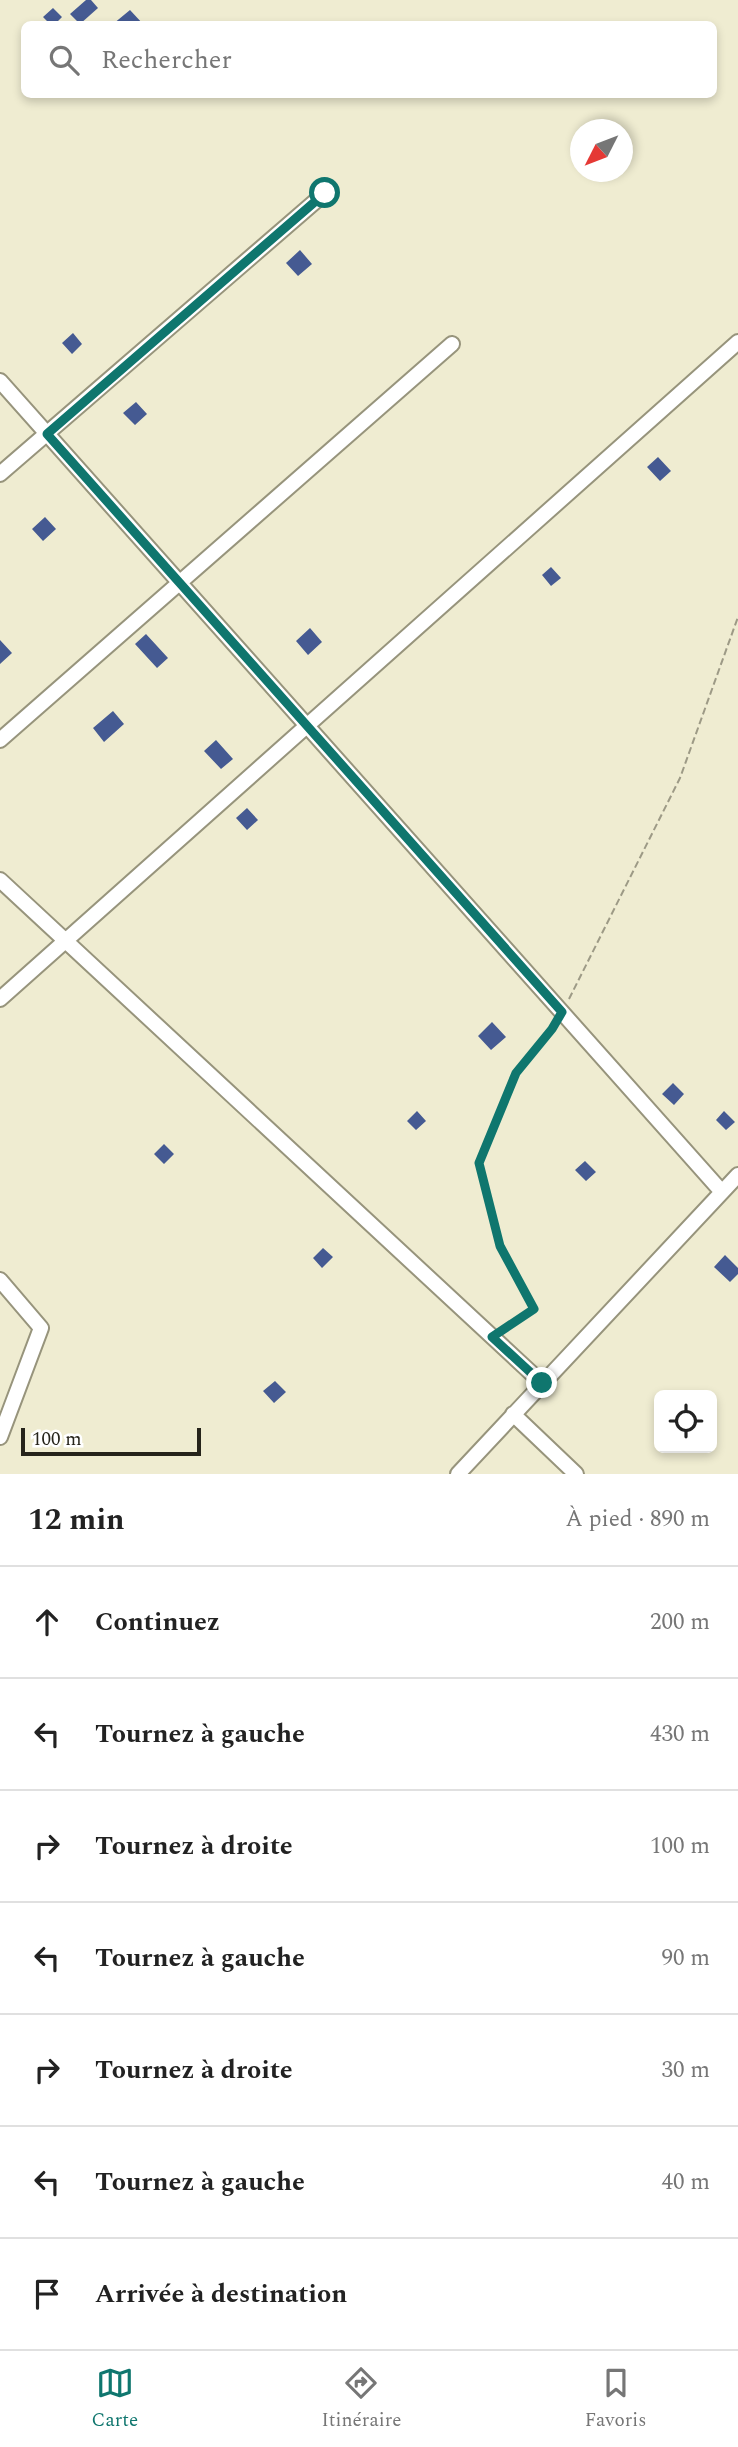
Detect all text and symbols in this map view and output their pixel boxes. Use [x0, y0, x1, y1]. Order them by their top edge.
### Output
search box [21, 21, 717, 98]
text: Rechercher [101, 40, 232, 80]
icon: search [45, 41, 83, 79]
north arrow [570, 119, 633, 182]
route start [309, 177, 340, 208]
route end [526, 1367, 557, 1398]
map controls [654, 1390, 717, 1453]
button: locate [654, 1390, 717, 1453]
scale bar [21, 1425, 201, 1457]
text: 100 m [32, 1425, 82, 1454]
text: 12 min [28, 1497, 125, 1543]
text: À pied · 890 m [565, 1502, 710, 1537]
text: Continuez [95, 1602, 220, 1642]
icon: ahead [28, 1603, 66, 1641]
text: 200 m [650, 1605, 710, 1640]
text: Tournez à gauche [95, 1714, 305, 1754]
icon: left [28, 1715, 66, 1753]
text: 430 m [650, 1717, 710, 1752]
text: Tournez à droite [95, 1826, 293, 1866]
icon: right [28, 1827, 66, 1865]
text: 100 m [650, 1829, 710, 1864]
text: Tournez à gauche [95, 1938, 305, 1978]
icon: left [28, 1939, 66, 1977]
text: 90 m [661, 1941, 710, 1976]
text: Tournez à droite [95, 2050, 293, 2090]
icon: right [28, 2051, 66, 2089]
text: 30 m [661, 2053, 710, 2088]
text: Tournez à gauche [95, 2162, 305, 2202]
icon: left [28, 2163, 66, 2201]
text: 40 m [661, 2165, 710, 2200]
text: Arrivée à destination [95, 2274, 347, 2314]
icon: arrive [28, 2275, 66, 2313]
tab: Carte [92, 2364, 138, 2435]
tab: Itinéraire [321, 2364, 401, 2435]
tab: Favoris [585, 2364, 646, 2435]

